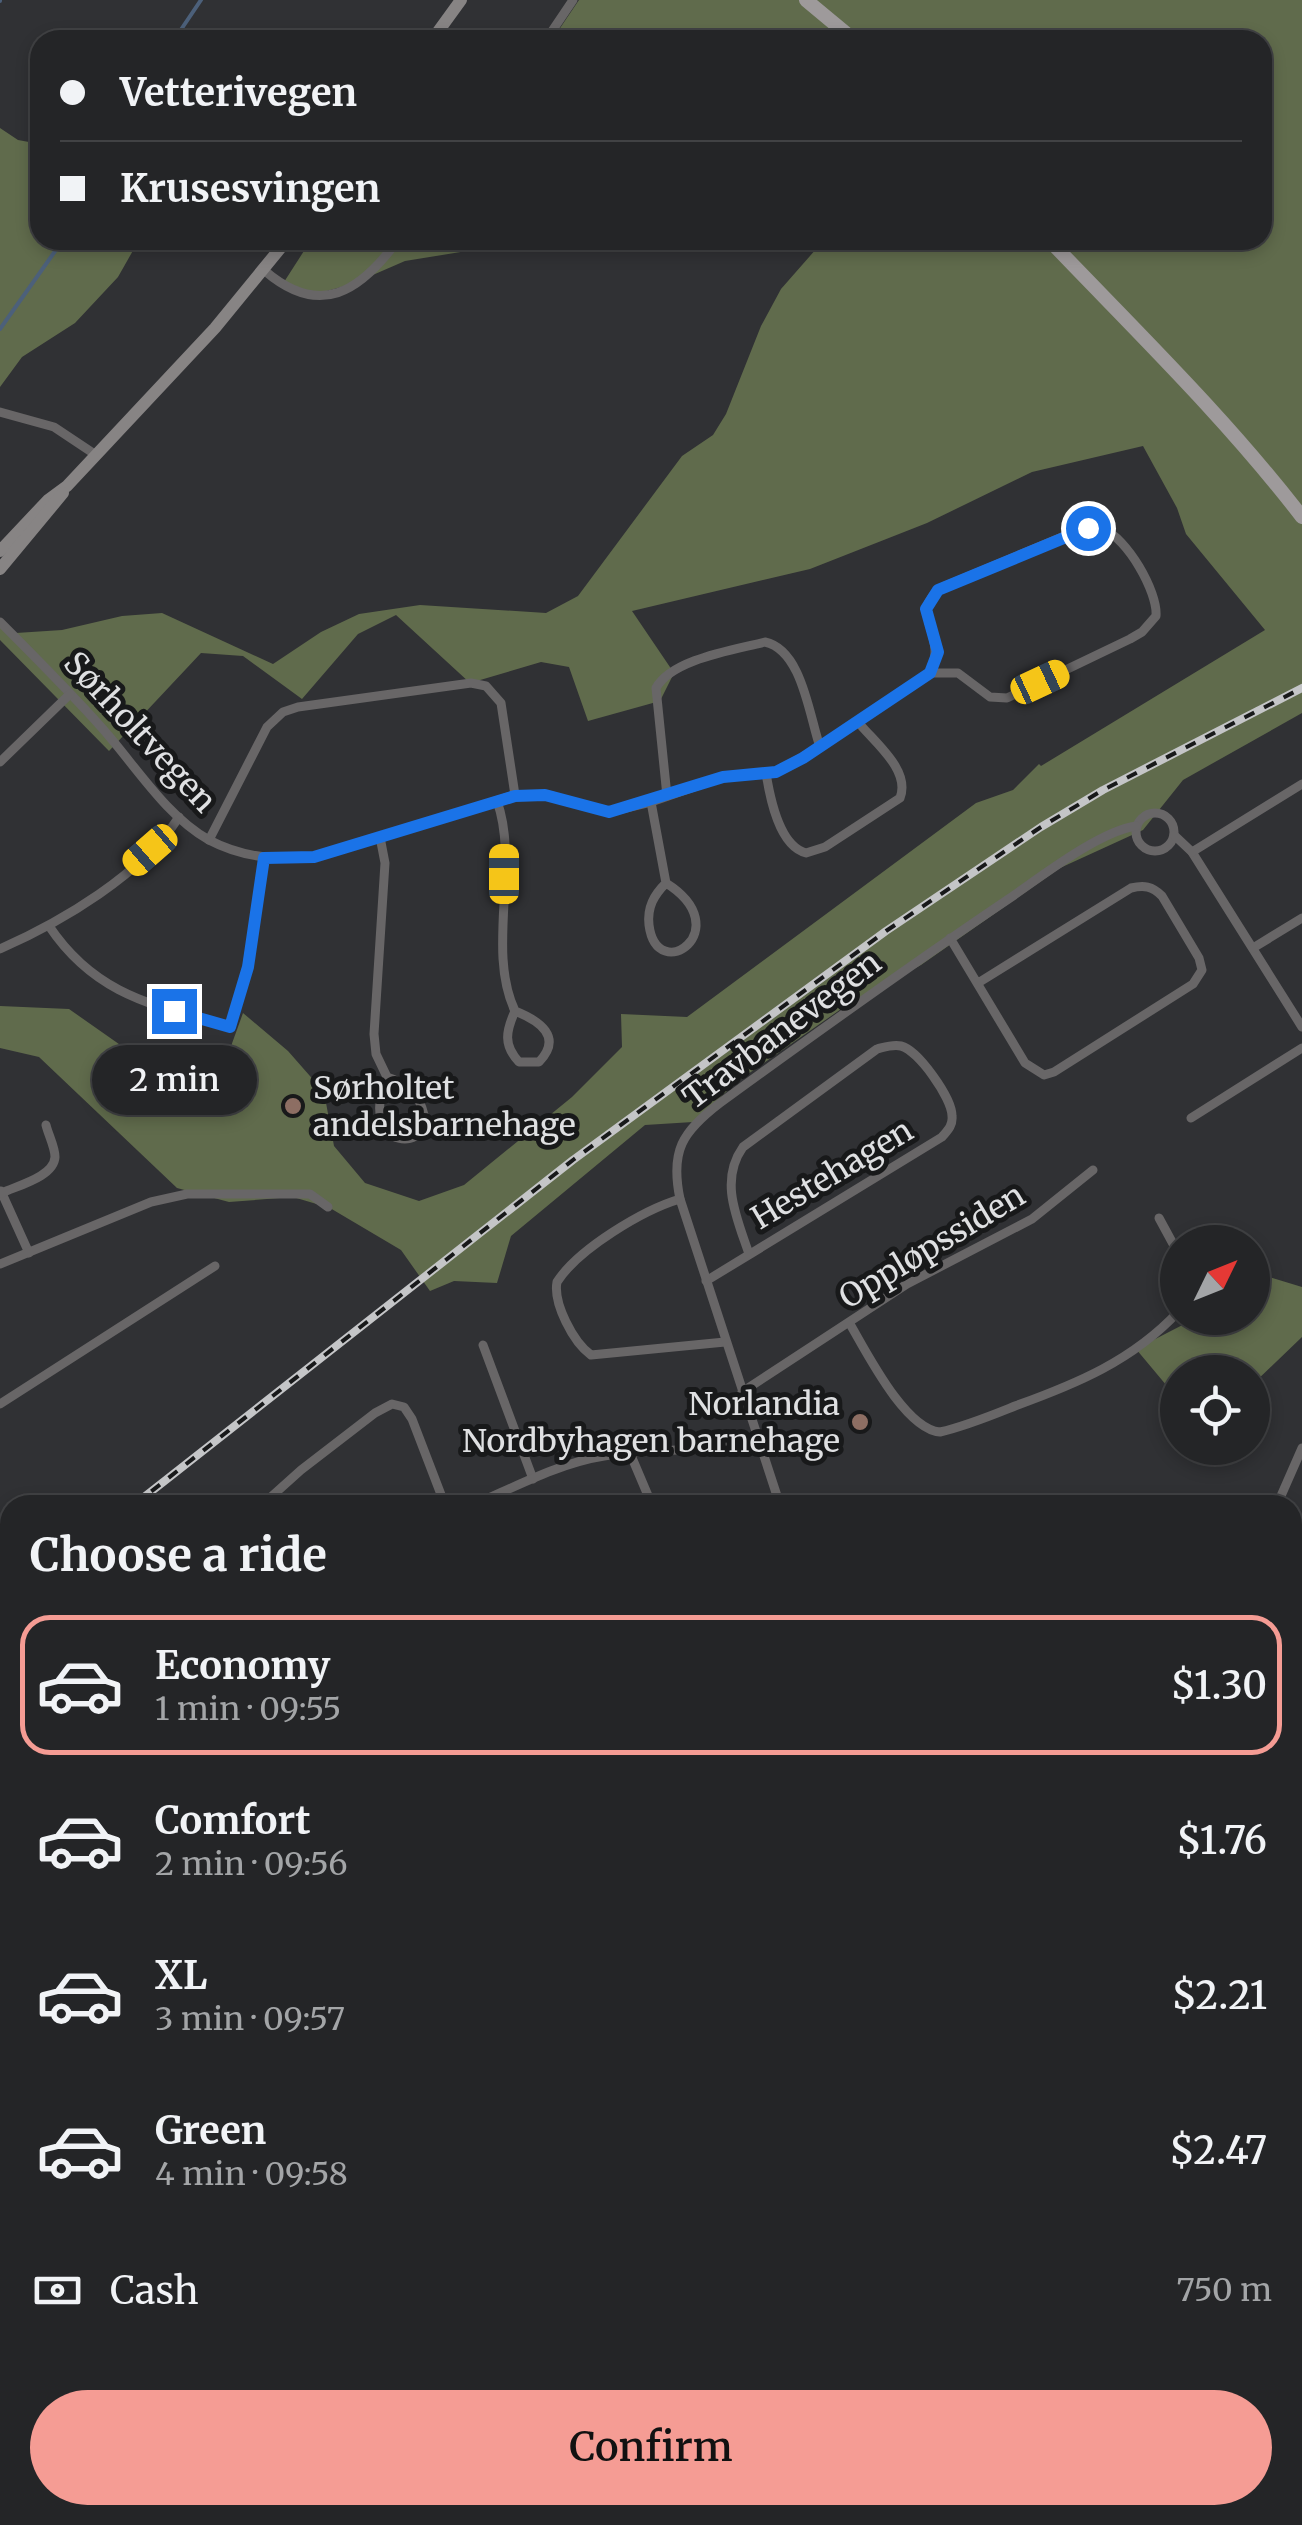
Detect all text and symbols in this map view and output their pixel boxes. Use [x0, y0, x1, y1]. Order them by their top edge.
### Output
text: Vetterivegen [120, 69, 357, 116]
text: Krusesvingen [120, 165, 380, 212]
route start [1066, 506, 1111, 551]
street label: Sørholtvegen [55, 643, 225, 821]
car [1006, 656, 1074, 708]
car [118, 819, 182, 881]
car [489, 844, 519, 904]
street label: Travbanevegen [675, 943, 889, 1117]
route end [152, 989, 197, 1034]
callout: 2 min [91, 1046, 256, 1116]
text: 2 min [129, 1060, 220, 1100]
place label: Sørholtet andelsbarnehage [313, 1068, 576, 1145]
marker: Sørholtet andelsbarnehage [282, 1095, 304, 1117]
street label: Hestehagen [744, 1110, 920, 1238]
street label: Oppløpssiden [832, 1175, 1032, 1317]
north arrow [1160, 1225, 1270, 1335]
map controls [1160, 1225, 1270, 1465]
button: locate [1160, 1355, 1270, 1465]
place label: Norlandia Nordbyhagen barnehage [462, 1384, 840, 1461]
marker: Norlandia Nordbyhagen barnehage [849, 1411, 871, 1433]
text: Choose a ride [30, 1527, 327, 1583]
icon: car [35, 1640, 125, 1730]
text: Economy [155, 1642, 330, 1689]
text: $1.30 [1170, 1662, 1267, 1709]
text: 1 min · 09:55 [155, 1689, 341, 1729]
icon: car [35, 1795, 125, 1885]
text: Comfort [155, 1797, 311, 1844]
text: $1.76 [1176, 1817, 1267, 1864]
text: 2 min · 09:56 [155, 1844, 348, 1884]
icon: car [35, 1950, 125, 2040]
text: XL [155, 1952, 207, 1999]
text: $2.21 [1171, 1972, 1267, 2019]
text: 3 min · 09:57 [155, 1999, 345, 2039]
icon: car [35, 2105, 125, 2195]
text: Green [155, 2107, 266, 2154]
text: $2.47 [1169, 2127, 1267, 2174]
text: 4 min · 09:58 [155, 2154, 348, 2194]
icon: cash [30, 2263, 85, 2318]
text: Cash [110, 2267, 199, 2314]
text: 750 m [1177, 2270, 1272, 2310]
button: Confirm [30, 2390, 1272, 2505]

